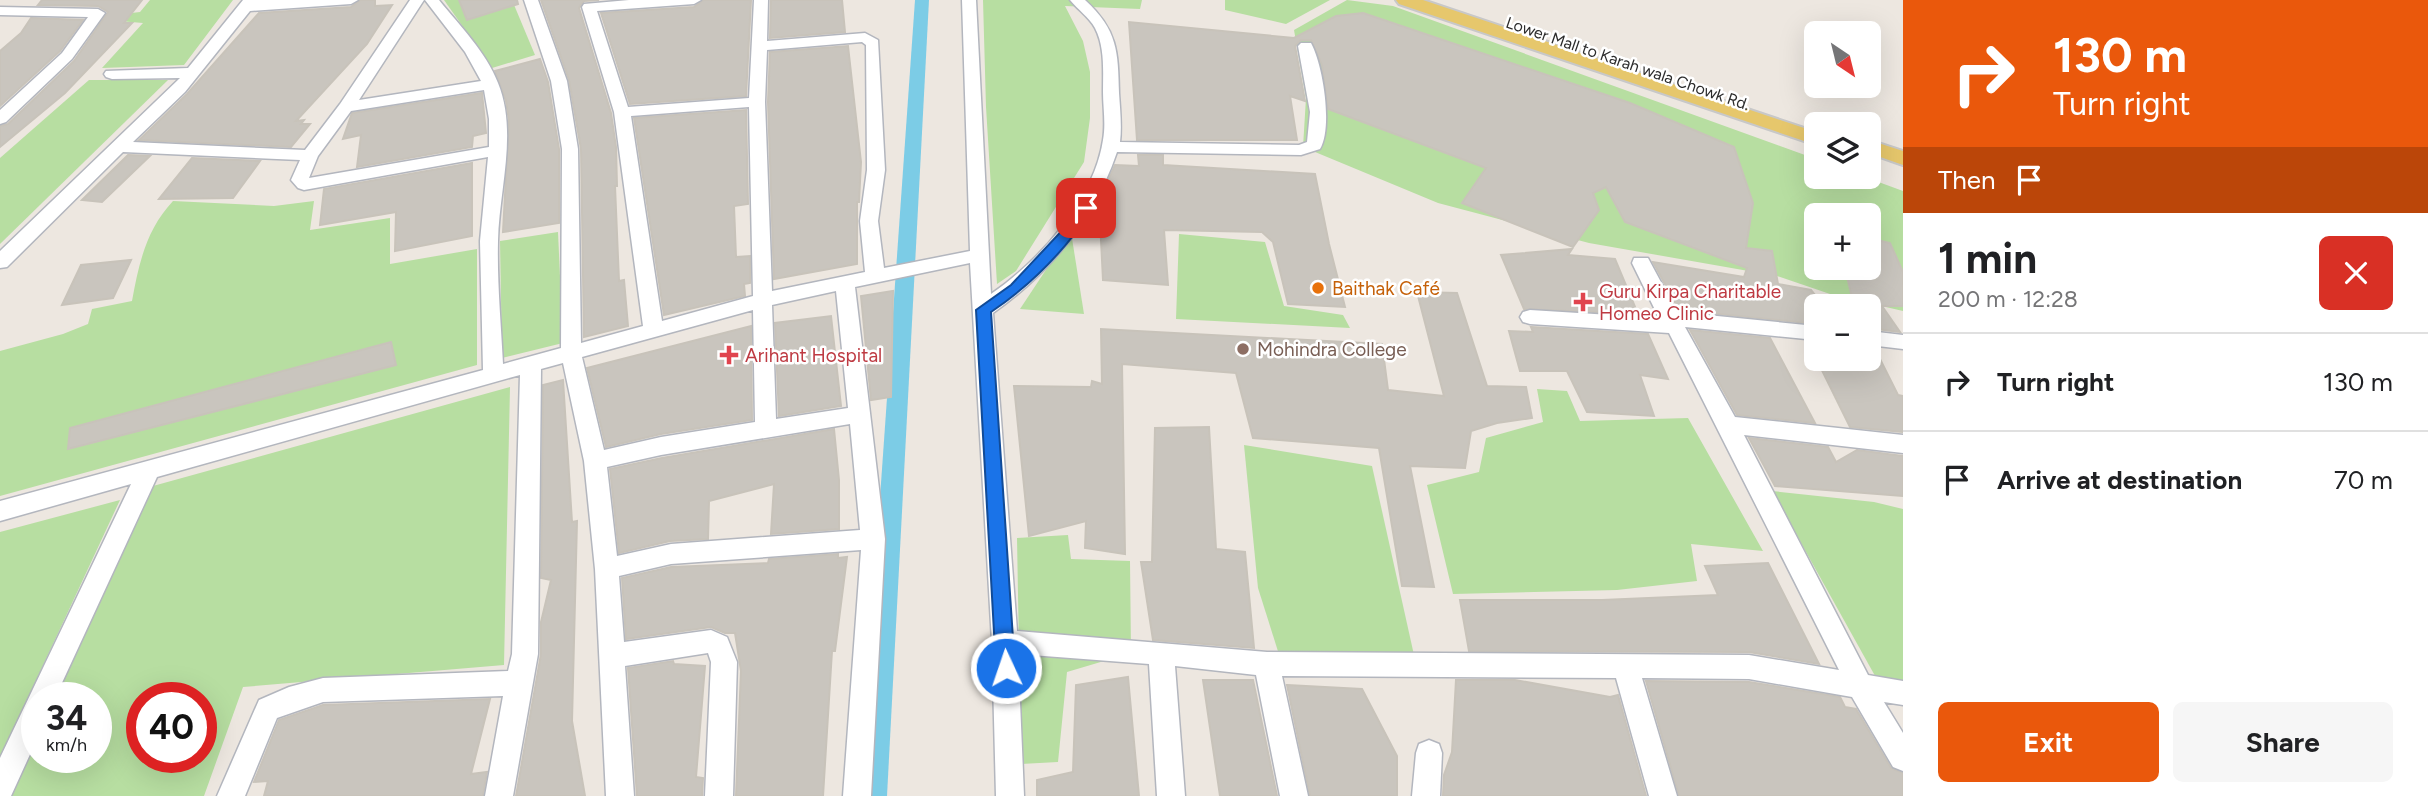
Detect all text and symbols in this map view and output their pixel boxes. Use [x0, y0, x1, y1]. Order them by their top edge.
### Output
street label: Lower Mall to Karah wala Chowk Rd. [1503, 13, 1752, 114]
north arrow [1804, 21, 1881, 98]
map controls [1804, 21, 1881, 371]
text: 130 m [2053, 25, 2187, 84]
icon: right [1938, 28, 2029, 119]
text: Turn right [2053, 85, 2191, 123]
button: layers [1804, 112, 1881, 189]
icon: arrive [2010, 161, 2048, 199]
text: Then [1938, 164, 1996, 196]
pin [1056, 178, 1116, 238]
icon: arrive [1067, 189, 1105, 227]
button: + [1804, 203, 1881, 280]
text: 1 min [1938, 233, 2037, 284]
button: close [2319, 236, 2393, 310]
place label: Baithak Café [1332, 277, 1440, 300]
marker: Baithak Café [1310, 280, 1326, 296]
place label: Guru Kirpa Charitable Homeo Clinic [1599, 280, 1781, 325]
text: 200 m · 12:28 [1938, 285, 2078, 313]
marker: Guru Kirpa Charitable Homeo Clinic [1573, 292, 1593, 312]
button: − [1804, 294, 1881, 371]
place label: Mohindra College [1257, 338, 1407, 361]
marker: Mohindra College [1235, 341, 1251, 357]
place label: Arihant Hospital [745, 344, 882, 367]
marker: Arihant Hospital [719, 345, 739, 365]
icon: right [1938, 363, 1976, 401]
text: Turn right [1997, 366, 2114, 398]
text: 130 m [2323, 366, 2393, 398]
icon: arrive [1938, 461, 1976, 499]
text: Arrive at destination [1997, 464, 2242, 496]
text: 70 m [2334, 464, 2393, 496]
position arrow [969, 631, 1043, 705]
speed limit sign: 40 [126, 682, 217, 773]
text: 34 [46, 697, 87, 739]
button: Exit [1938, 702, 2159, 782]
button: Share [2173, 702, 2393, 782]
text: km/h [46, 734, 87, 756]

